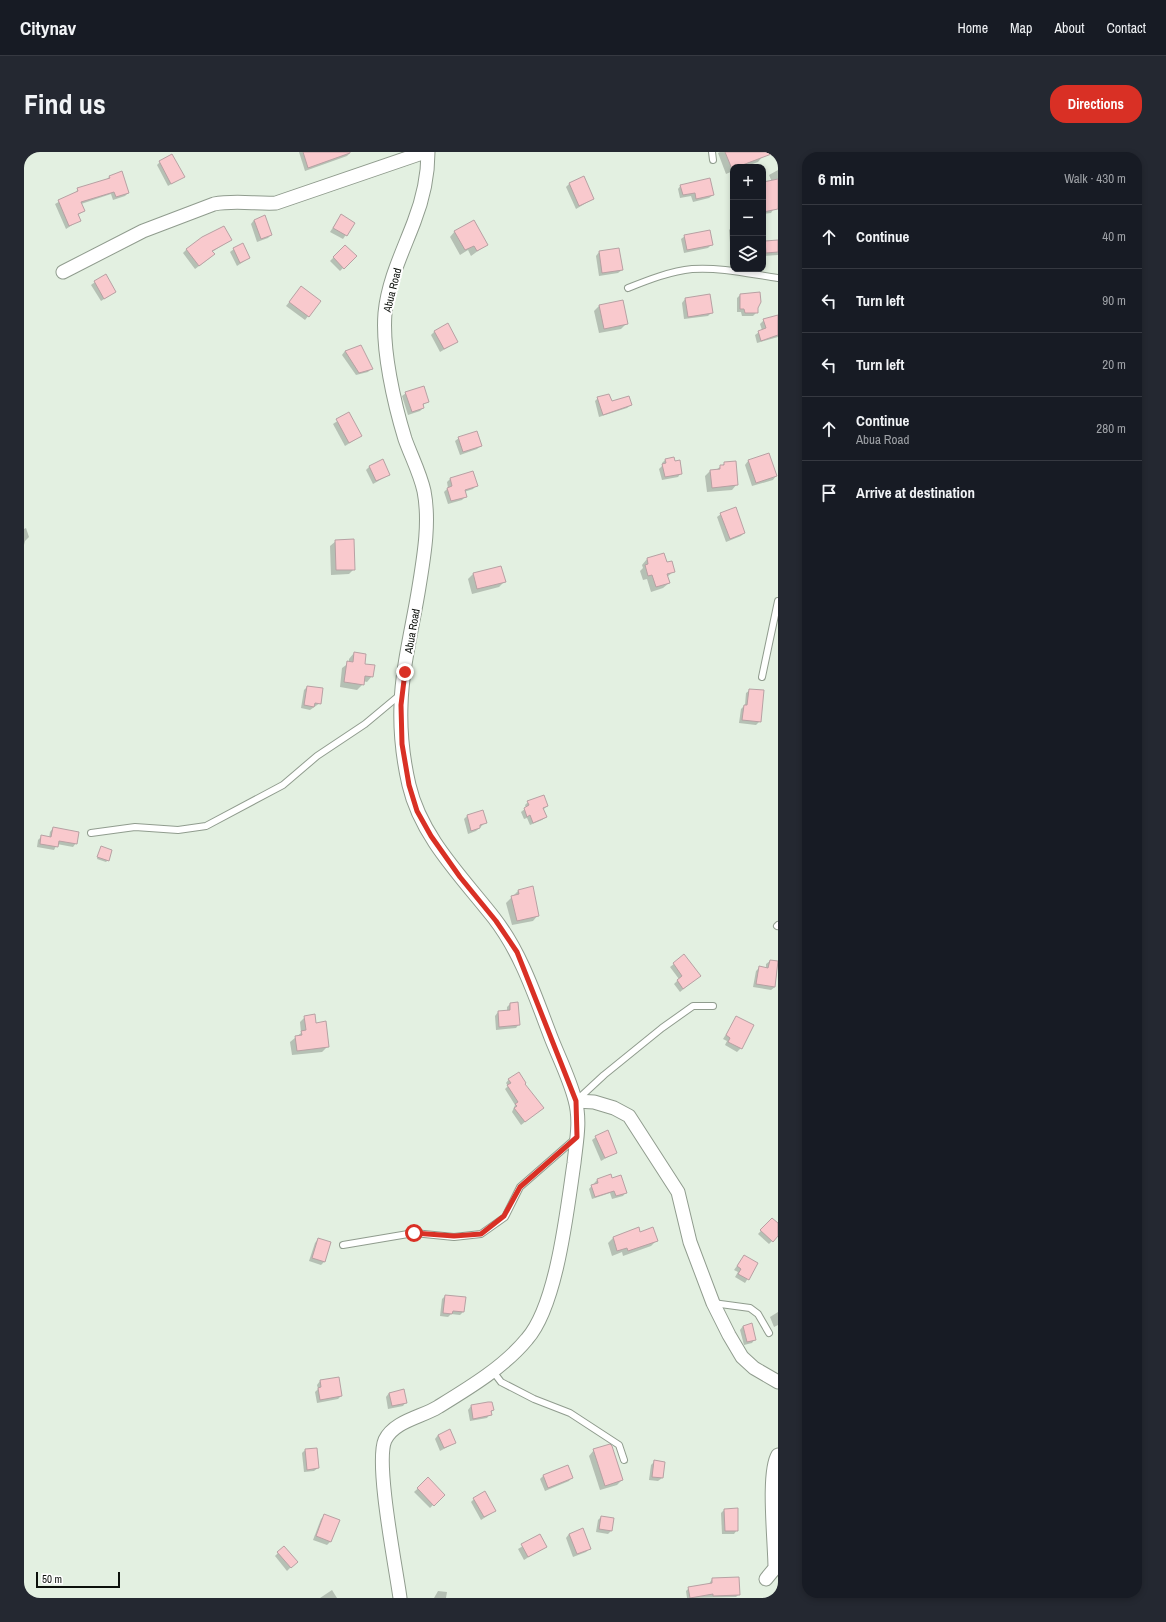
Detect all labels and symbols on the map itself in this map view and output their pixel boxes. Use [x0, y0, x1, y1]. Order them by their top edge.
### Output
street label: Abua Road [380, 266, 404, 315]
street label: Abua Road [401, 608, 423, 655]
route end [396, 663, 414, 681]
route start [405, 1224, 423, 1242]
scale bar [36, 1570, 120, 1589]

